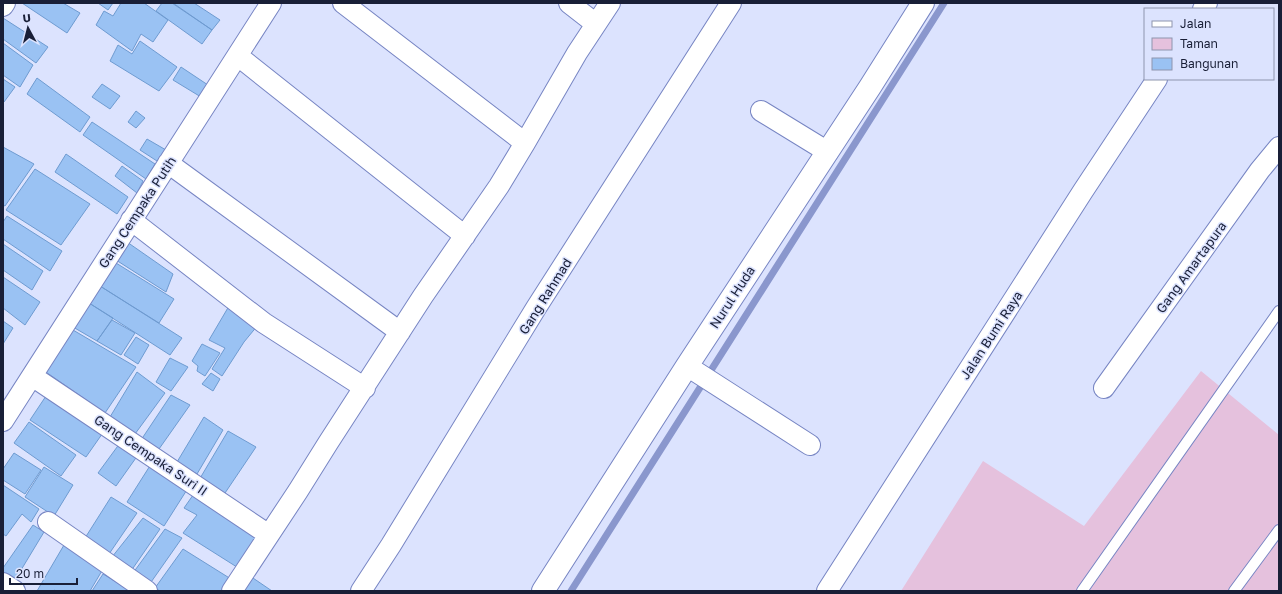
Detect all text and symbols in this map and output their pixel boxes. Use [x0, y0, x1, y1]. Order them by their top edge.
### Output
north arrow [8, 8, 48, 48]
legend [1144, 8, 1274, 80]
text: U [22, 11, 31, 25]
text: Jalan [1180, 16, 1211, 31]
text: Taman [1180, 36, 1218, 51]
text: Bangunan [1180, 56, 1238, 71]
street label: Gang Cempaka Putih [95, 153, 179, 271]
street label: Gang Amartapura [1152, 218, 1230, 316]
street label: Gang Rahmad [515, 255, 575, 337]
street label: Nurul Huda [706, 263, 758, 331]
street label: Jalan Bumi Raya [956, 288, 1026, 382]
street label: Gang Cempaka Suri II [91, 411, 211, 499]
scale bar [10, 560, 77, 586]
text: 20 m [16, 566, 44, 581]

